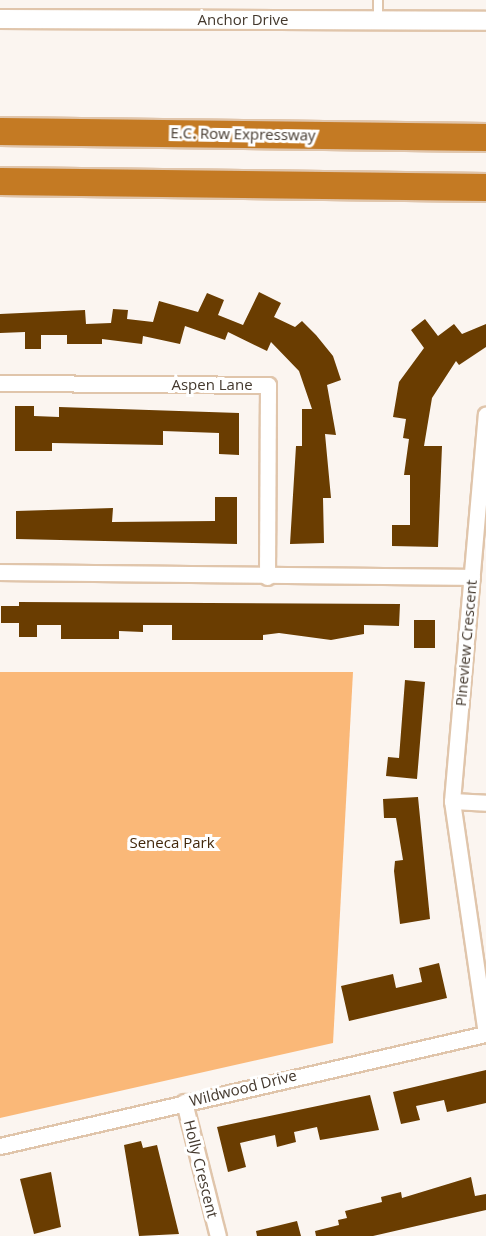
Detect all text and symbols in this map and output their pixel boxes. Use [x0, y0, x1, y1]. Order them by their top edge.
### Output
street label: Anchor Drive [198, 11, 288, 29]
street label: E.C. Row Expressway [170, 124, 316, 144]
street label: Aspen Lane [171, 376, 253, 394]
street label: Pineview Crescent [452, 579, 480, 707]
park label: Seneca Park [129, 834, 215, 852]
street label: Wildwood Drive [187, 1066, 299, 1110]
street label: Holly Crescent [180, 1118, 222, 1220]

